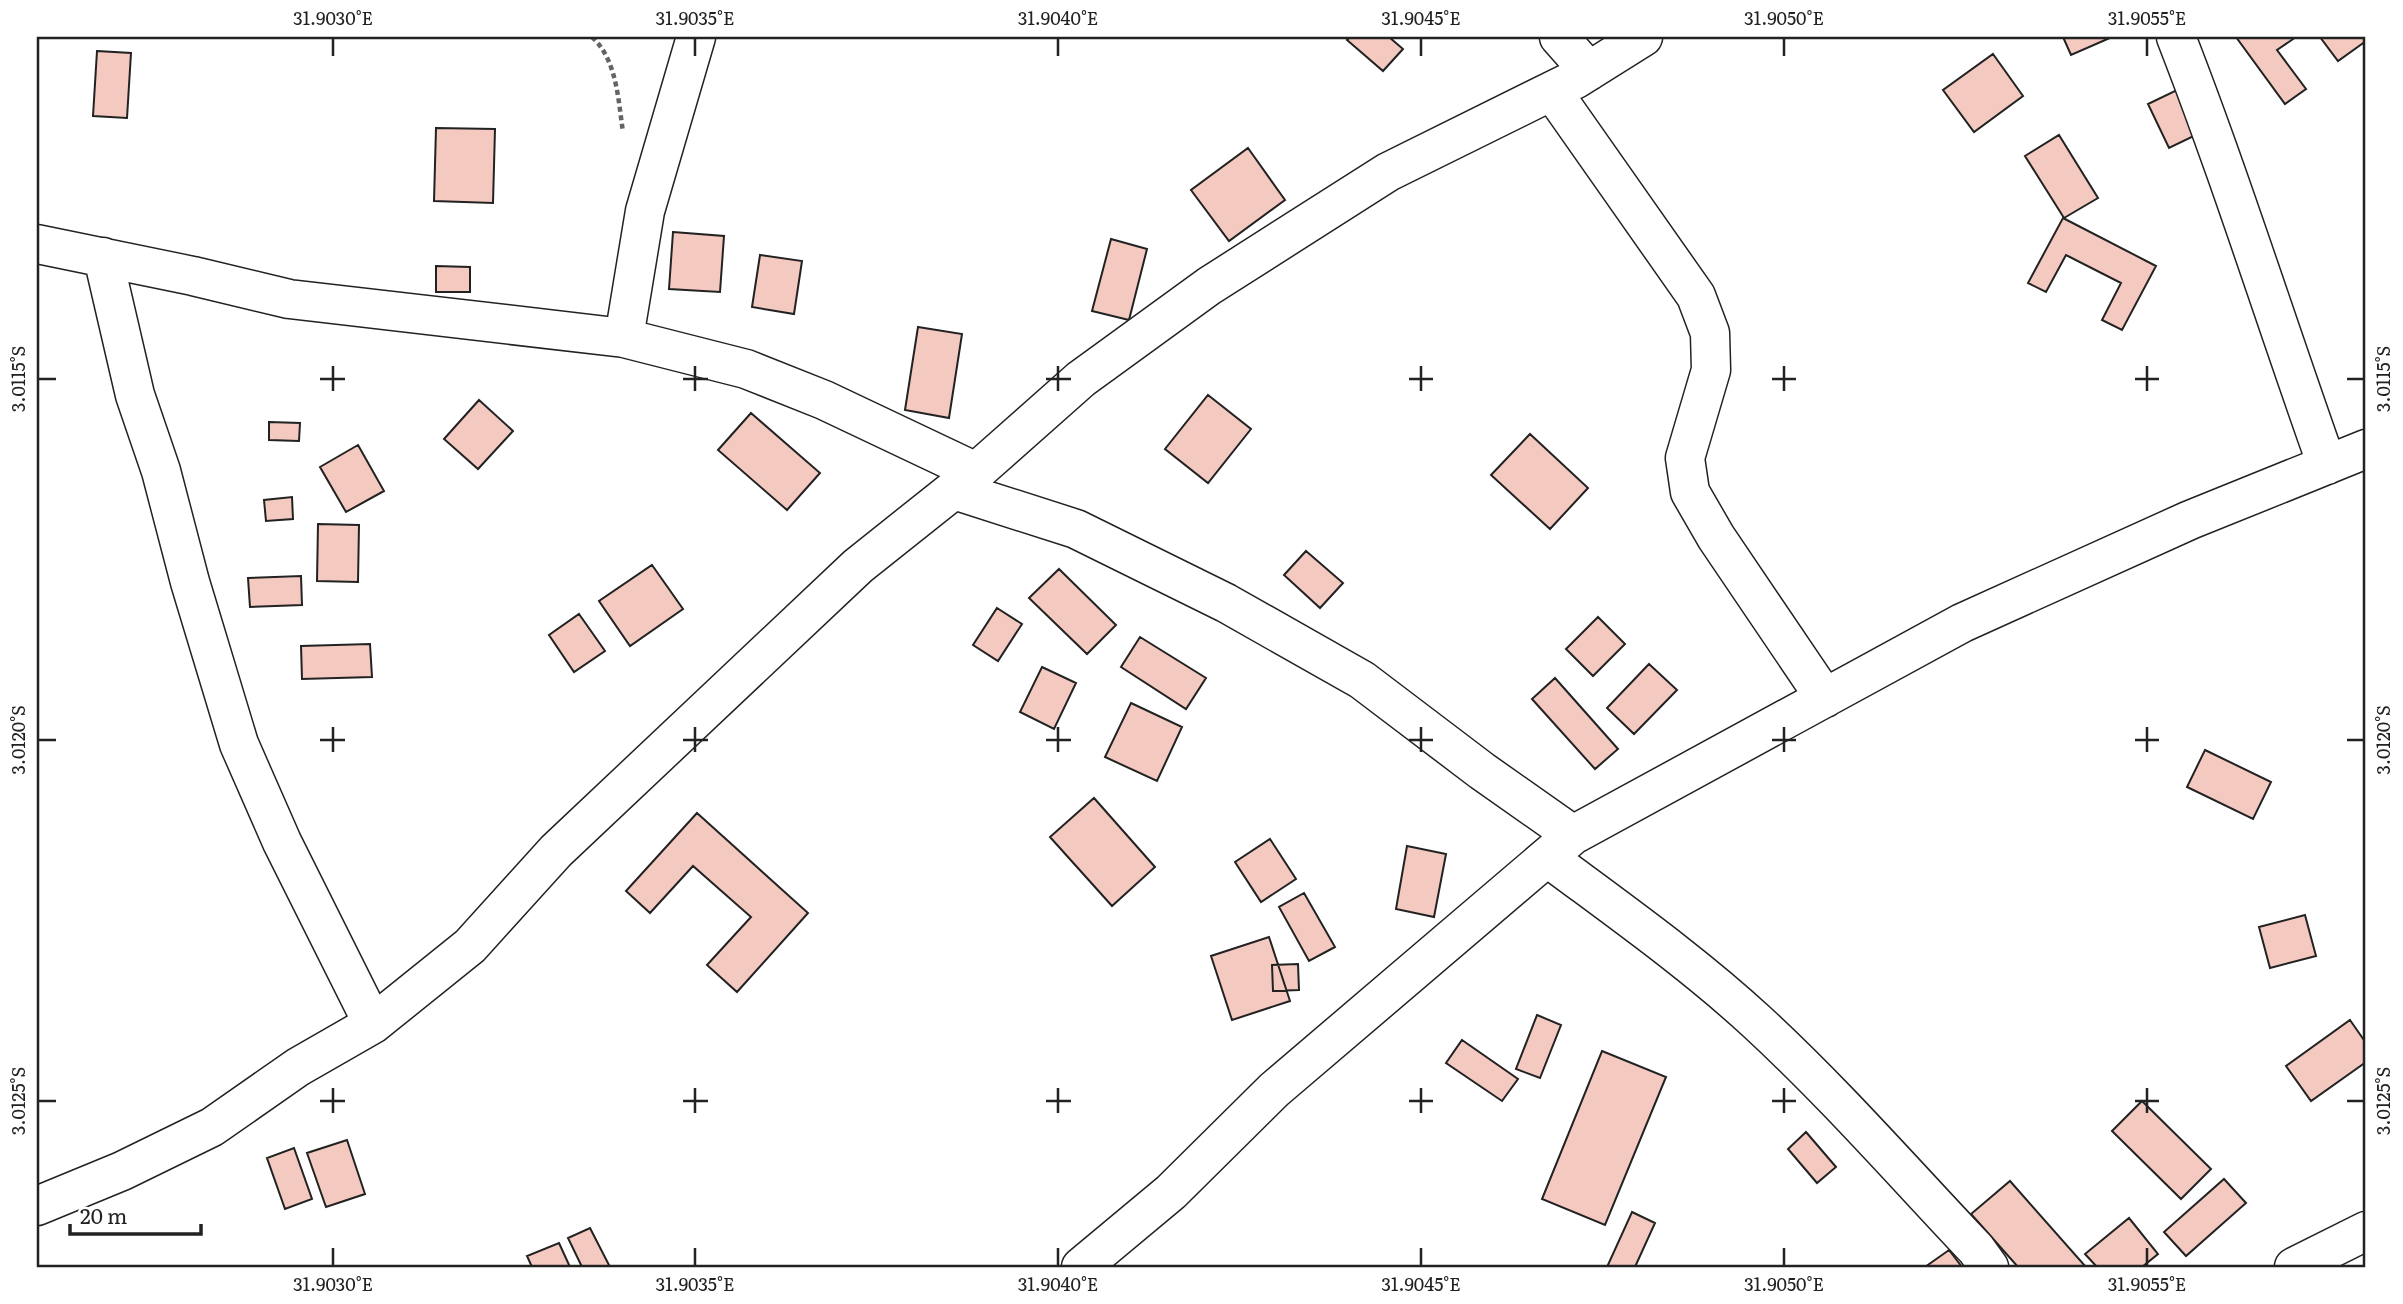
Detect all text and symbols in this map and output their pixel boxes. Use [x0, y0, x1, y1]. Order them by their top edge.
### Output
text: 31.9030°E [293, 4, 373, 31]
text: 31.9035°E [656, 4, 734, 31]
text: 31.9040°E [1018, 4, 1098, 31]
text: 31.9045°E [1381, 4, 1461, 31]
text: 31.9050°E [1744, 4, 1824, 31]
text: 31.9055°E [2108, 4, 2186, 31]
text: 3.0115°S [4, 346, 31, 412]
text: 3.0115°S [2369, 346, 2396, 412]
text: 3.0120°S [4, 705, 31, 775]
text: 3.0120°S [2369, 705, 2396, 775]
text: 3.0125°S [4, 1067, 31, 1135]
text: 3.0125°S [2369, 1067, 2396, 1135]
scale bar [70, 1192, 201, 1236]
text: 20 m [80, 1199, 127, 1230]
text: 31.9030°E [293, 1270, 373, 1297]
text: 31.9035°E [656, 1270, 734, 1297]
text: 31.9040°E [1018, 1270, 1098, 1297]
text: 31.9045°E [1381, 1270, 1461, 1297]
text: 31.9050°E [1744, 1270, 1824, 1297]
text: 31.9055°E [2108, 1270, 2186, 1297]

